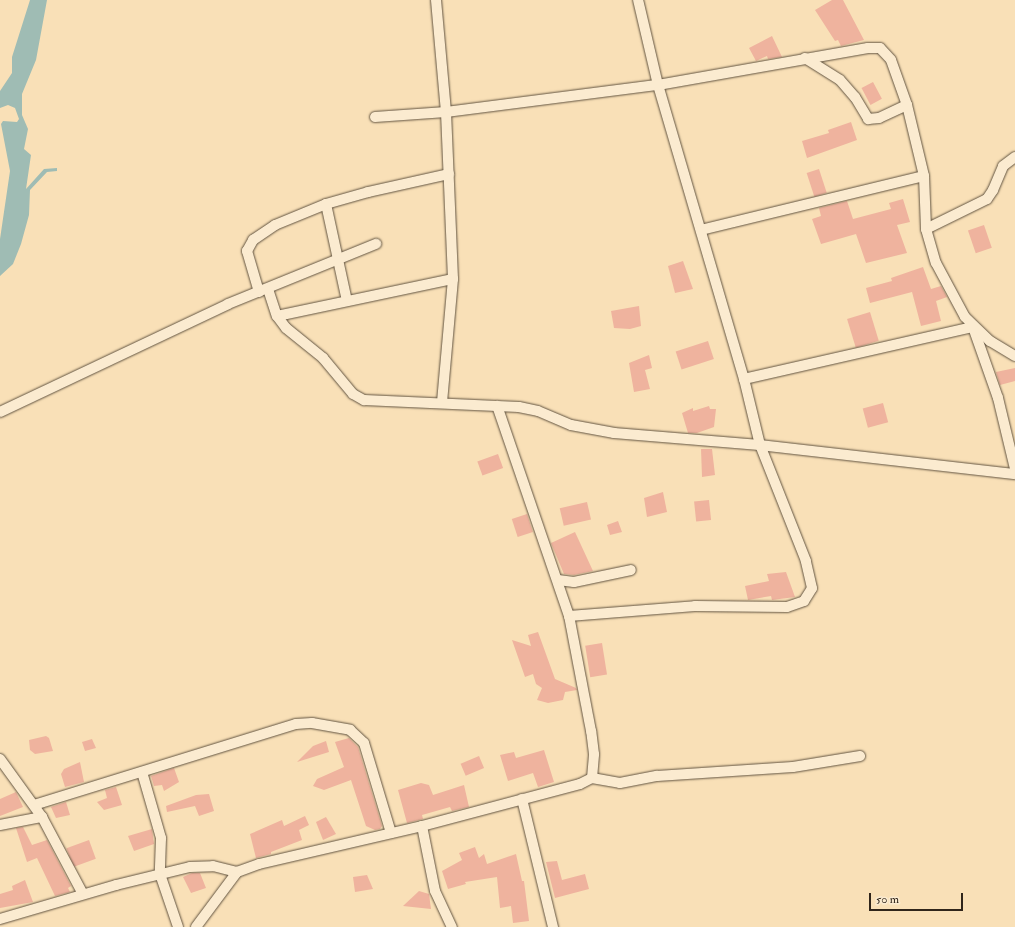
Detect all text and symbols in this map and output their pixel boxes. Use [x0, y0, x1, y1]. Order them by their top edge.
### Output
scale bar [871, 885, 965, 911]
text: 50 m [876, 892, 899, 907]

